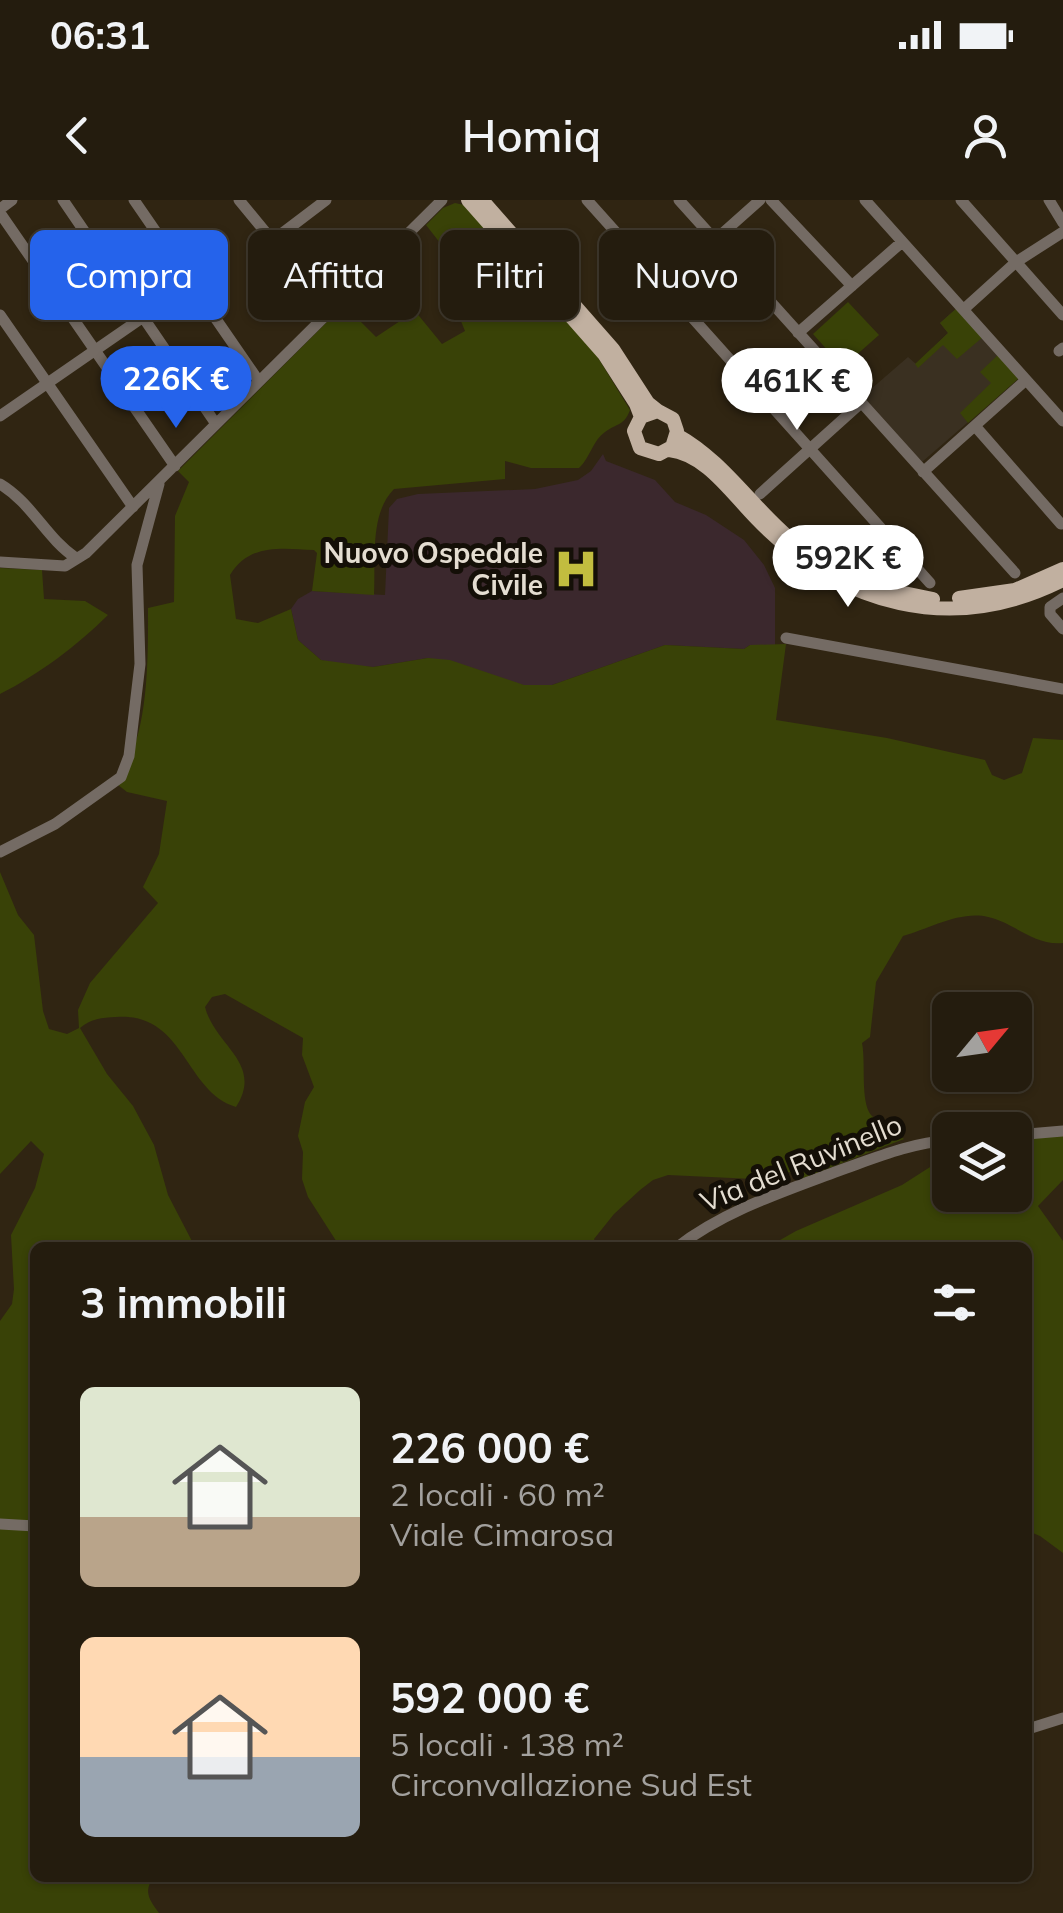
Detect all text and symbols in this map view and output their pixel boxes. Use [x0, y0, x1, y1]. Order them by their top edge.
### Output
text: 06:31 [50, 11, 151, 59]
text: Homiq [462, 107, 601, 163]
icon: back [50, 108, 105, 163]
icon: person [958, 108, 1013, 163]
chip: Compra [30, 230, 228, 320]
chip: Affitta [248, 230, 420, 320]
chip: Filtri [440, 230, 579, 320]
chip: Nuovo [599, 230, 774, 320]
pin: 226K € [95, 346, 257, 431]
pin: 461K € [716, 348, 878, 433]
text: 226K € [123, 358, 229, 398]
text: 461K € [744, 360, 850, 400]
pin: 592K € [767, 525, 929, 610]
place label: Nuovo Ospedale Civile [324, 535, 543, 602]
text: 592K € [795, 537, 901, 577]
hospital icon: Nuovo Ospedale Civile [552, 545, 600, 593]
north arrow [932, 992, 1032, 1092]
map controls [932, 992, 1032, 1212]
street label: Via del Ruvinello [695, 1106, 907, 1219]
button: layers [932, 1112, 1032, 1212]
icon: filters [927, 1275, 982, 1330]
text: 3 immobili [80, 1276, 287, 1329]
text: 226 000 € [390, 1421, 589, 1474]
icon: home [160, 1427, 280, 1547]
text: 2 locali · 60 m² [390, 1474, 605, 1514]
text: Viale Cimarosa [390, 1514, 614, 1554]
text: 592 000 € [390, 1671, 589, 1724]
icon: home [160, 1677, 280, 1797]
text: 5 locali · 138 m² [390, 1724, 624, 1764]
text: Circonvallazione Sud Est [390, 1764, 752, 1804]

